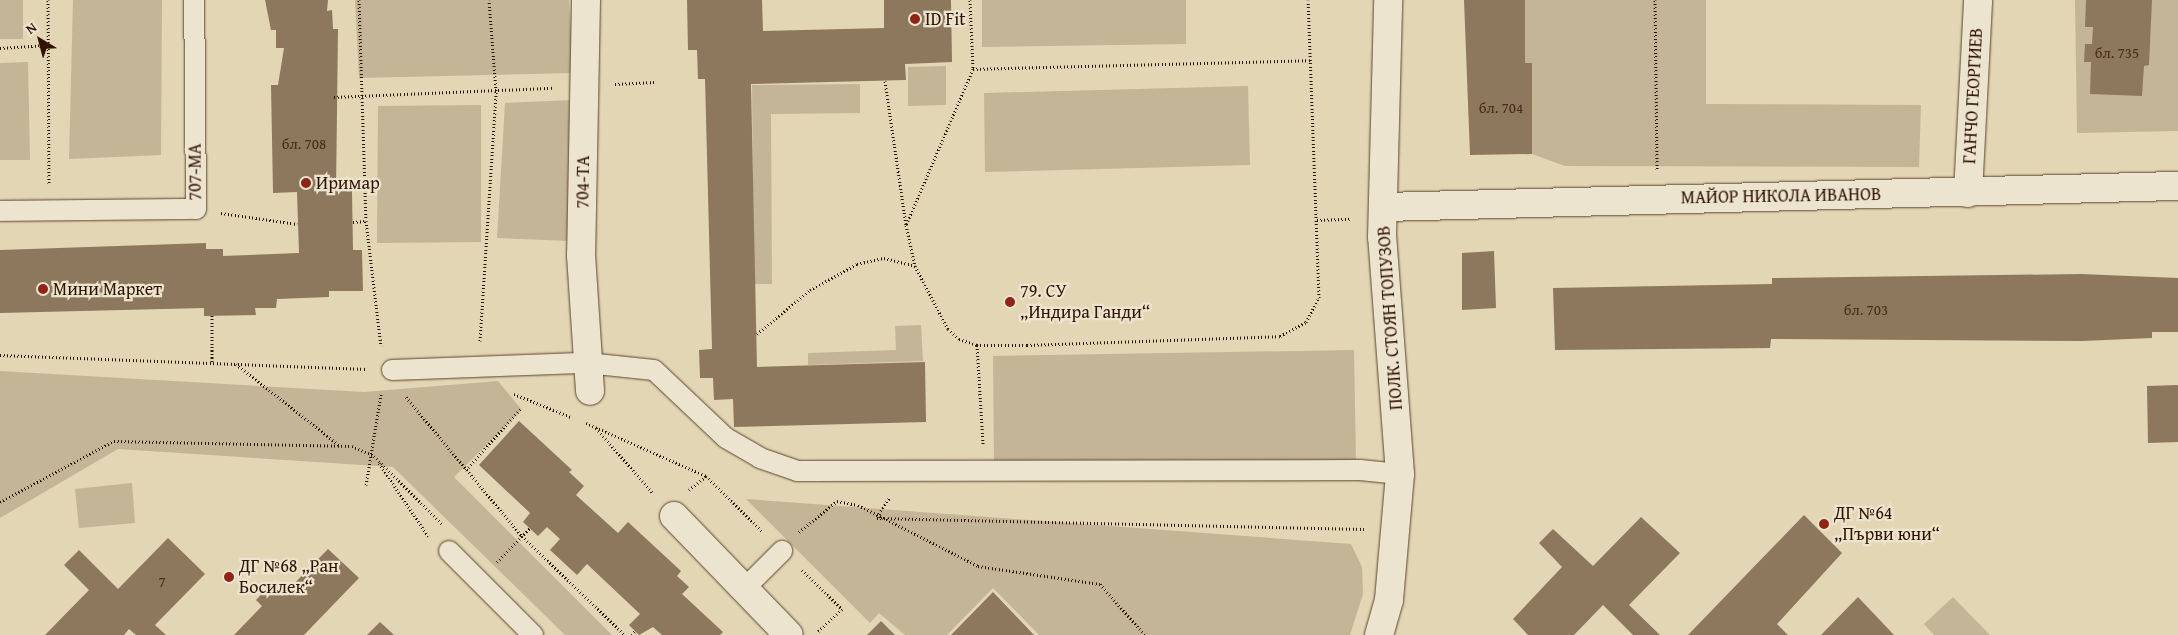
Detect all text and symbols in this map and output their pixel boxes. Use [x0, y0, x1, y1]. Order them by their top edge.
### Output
place label: ID Fit [925, 8, 966, 30]
marker: ID Fit [909, 13, 921, 25]
north arrow [15, 15, 65, 65]
text: N [21, 17, 41, 39]
street label: ГАНЧО ГЕОРГИЕВ [1959, 27, 1987, 165]
house number: бл. 735 [2095, 44, 2139, 62]
house number: бл. 704 [1479, 99, 1523, 117]
house number: бл. 708 [282, 135, 326, 153]
street label: 707-МА [184, 143, 206, 201]
street label: 704-ТА [572, 155, 594, 209]
place label: Иримар [316, 172, 380, 194]
marker: Иримар [300, 177, 312, 189]
street label: МАЙОР НИКОЛА ИВАНОВ [1681, 183, 1881, 209]
street label: ПОЛК. СТОЯН ТОПУЗОВ [1373, 225, 1407, 411]
place label: Мини Маркет [53, 278, 162, 300]
place label: 79. СУ „Индира Ганди“ [1020, 281, 1150, 324]
marker: Мини Маркет [37, 283, 49, 295]
marker: 79. СУ „Индира Ганди“ [1004, 296, 1016, 308]
house number: бл. 703 [1844, 301, 1888, 319]
place label: ДГ №64 „Първи юни“ [1834, 503, 1940, 546]
marker: ДГ №64 „Първи юни“ [1818, 518, 1830, 530]
place label: ДГ №68 „Ран Босилек“ [239, 556, 339, 598]
marker: ДГ №68 „Ран Босилек“ [223, 571, 235, 583]
house number: 7 [158, 573, 166, 591]

